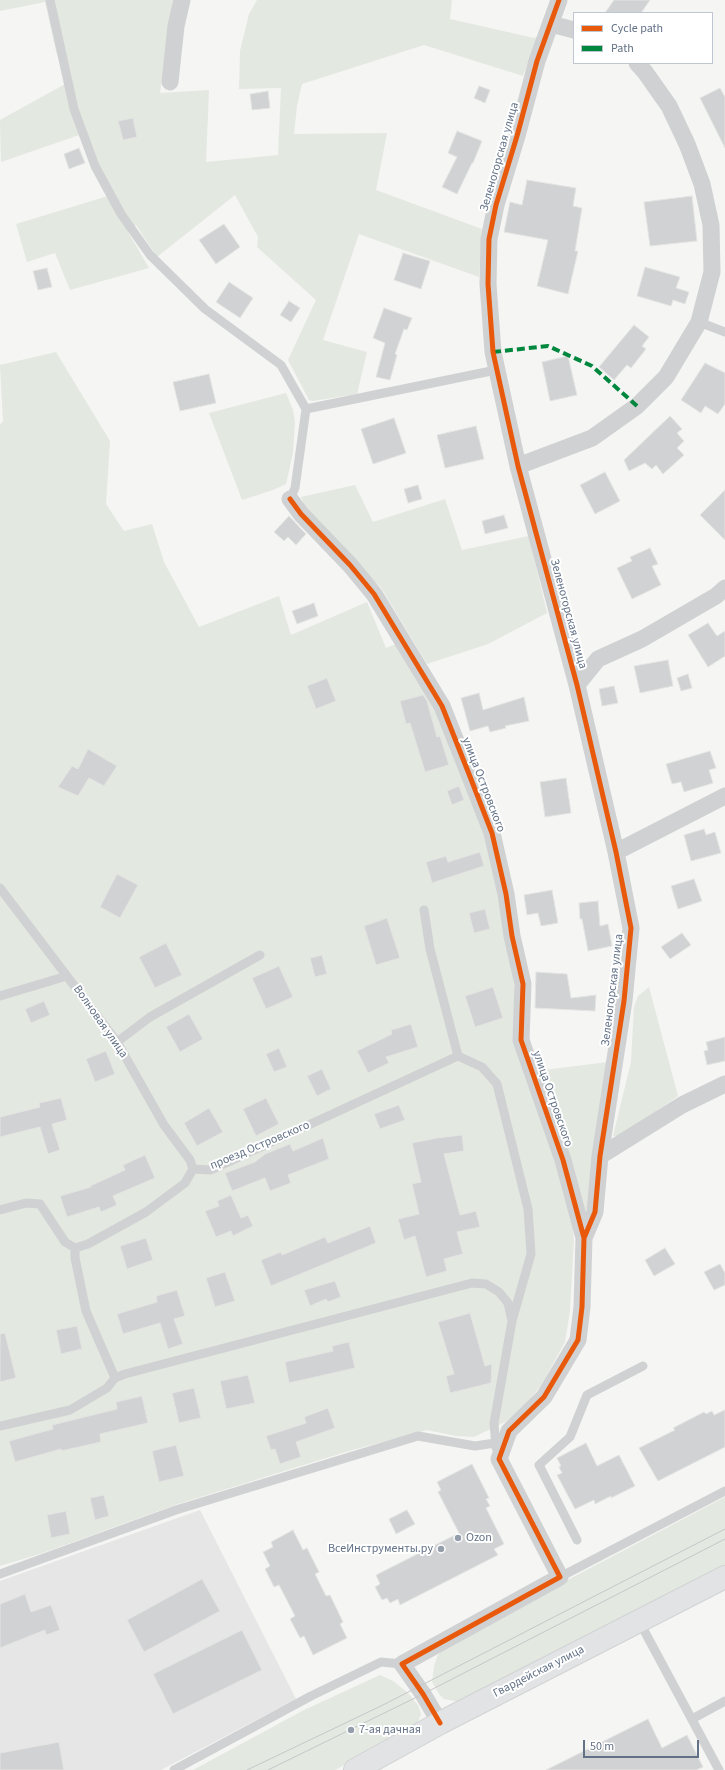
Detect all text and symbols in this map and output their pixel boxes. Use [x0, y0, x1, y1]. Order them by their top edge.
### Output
legend [573, 12, 713, 64]
text: Cycle path [611, 20, 663, 37]
text: Path [611, 40, 634, 57]
street label: Зеленогорская улица [477, 101, 523, 213]
street label: Зеленогорская улица [546, 558, 590, 670]
street label: улица Островского [458, 735, 508, 835]
street label: Зеленогорская улица [599, 933, 627, 1047]
street label: Волновая улица [70, 983, 130, 1061]
street label: улица Островского [529, 1049, 575, 1149]
street label: проезд Островского [208, 1119, 312, 1173]
place label: Ozon [466, 1531, 492, 1545]
marker: Ozon [453, 1533, 463, 1543]
place label: ВсеИнструменты.ру [328, 1542, 433, 1556]
marker: ВсеИнструменты.ру [436, 1544, 446, 1554]
street label: Гвардейская улица [491, 1643, 587, 1701]
place label: 7-ая дачная [359, 1723, 421, 1737]
marker: 7-ая дачная [346, 1725, 356, 1735]
scale bar [585, 1732, 701, 1758]
text: 50 m [590, 1738, 614, 1755]

